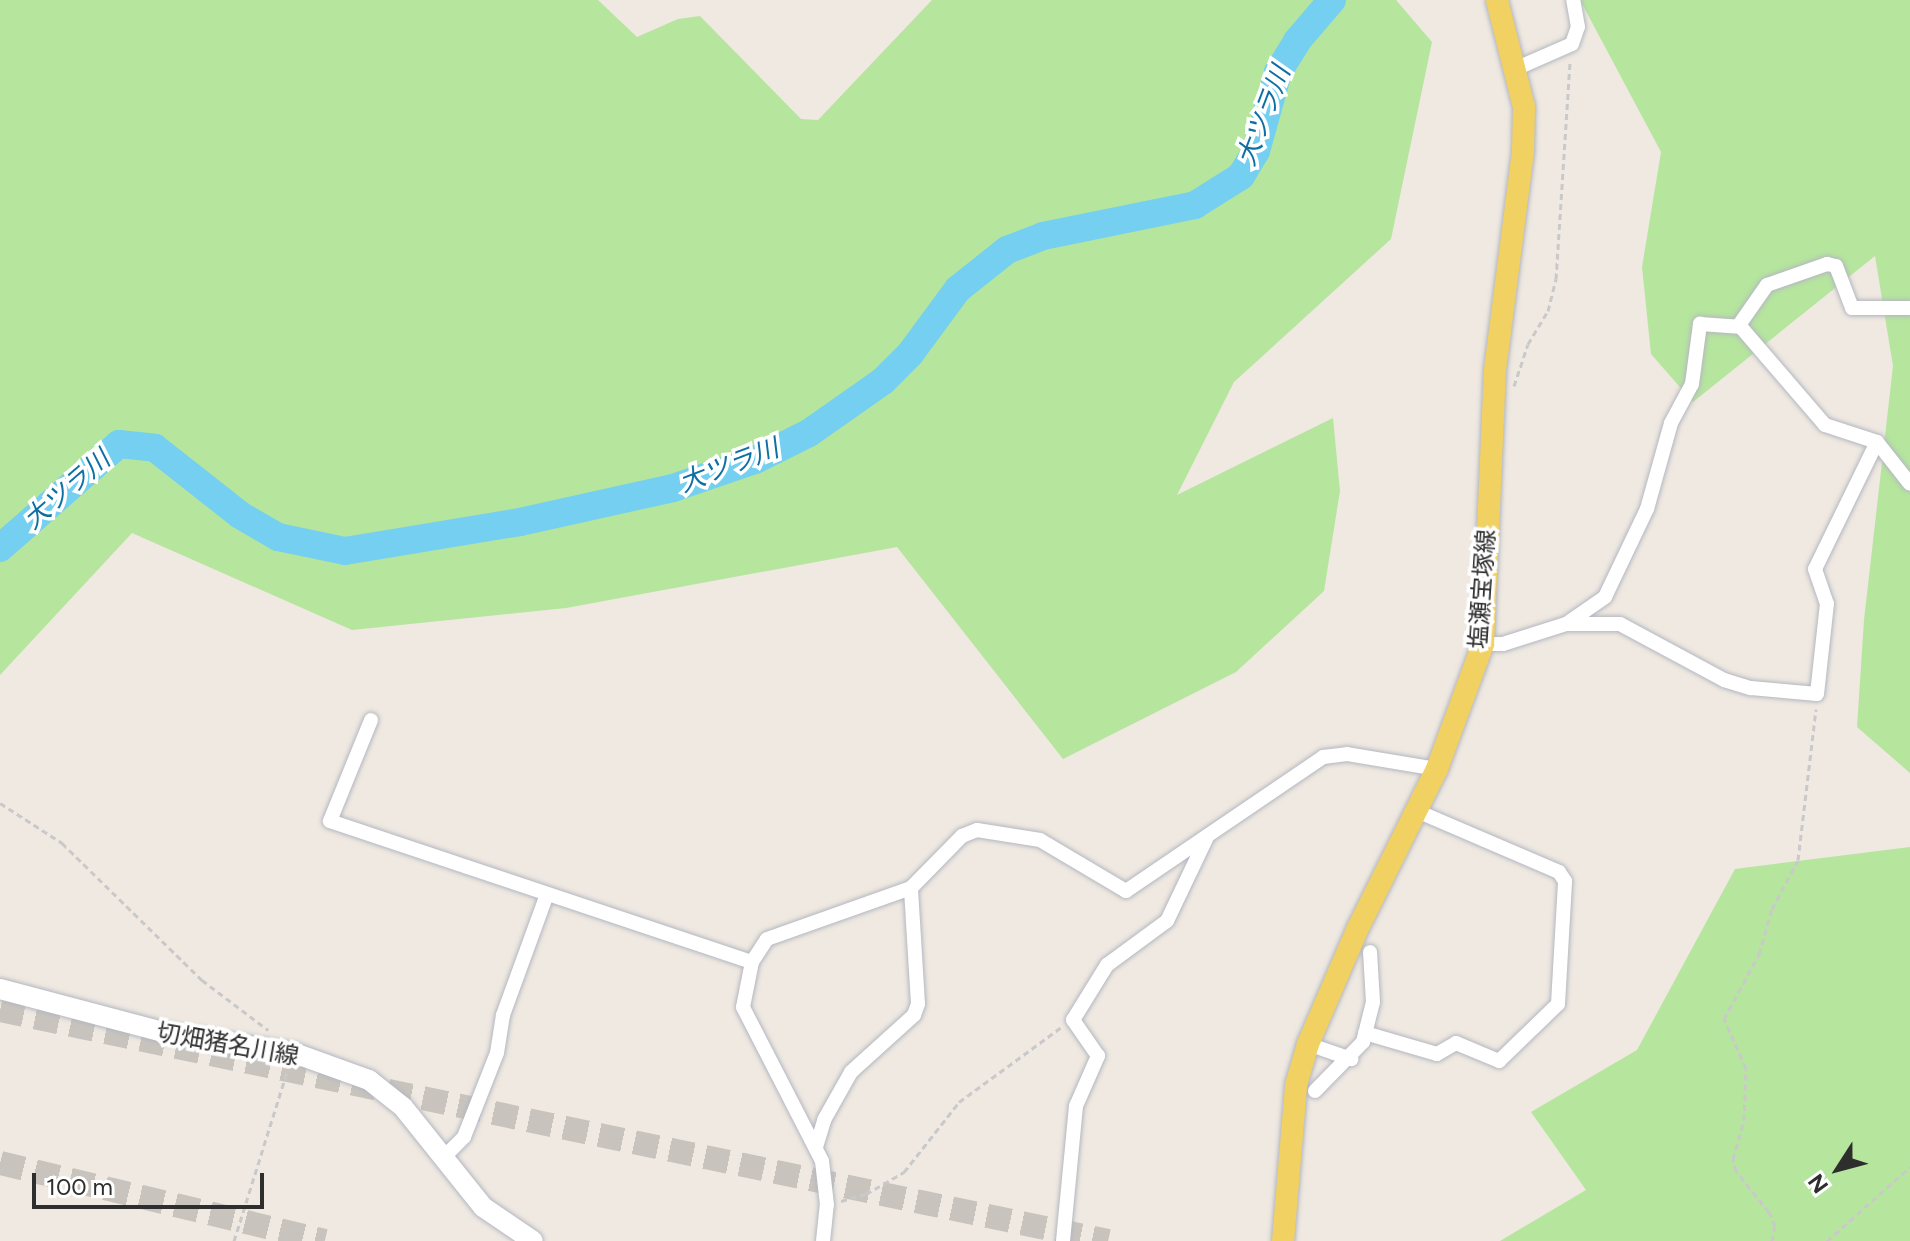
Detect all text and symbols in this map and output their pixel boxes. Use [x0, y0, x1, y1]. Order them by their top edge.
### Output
water label: 大ツラ川 [1231, 62, 1297, 170]
water label: 大ツラ川 [675, 433, 783, 499]
water label: 大ツラ川 [18, 444, 116, 536]
street label: 塩瀬宝塚線 [1463, 528, 1501, 650]
street label: 切畑猪名川線 [155, 1017, 301, 1071]
north arrow [1798, 1129, 1878, 1209]
scale bar [36, 1157, 268, 1207]
text: N [1802, 1169, 1834, 1198]
text: 100 m [46, 1172, 113, 1201]

